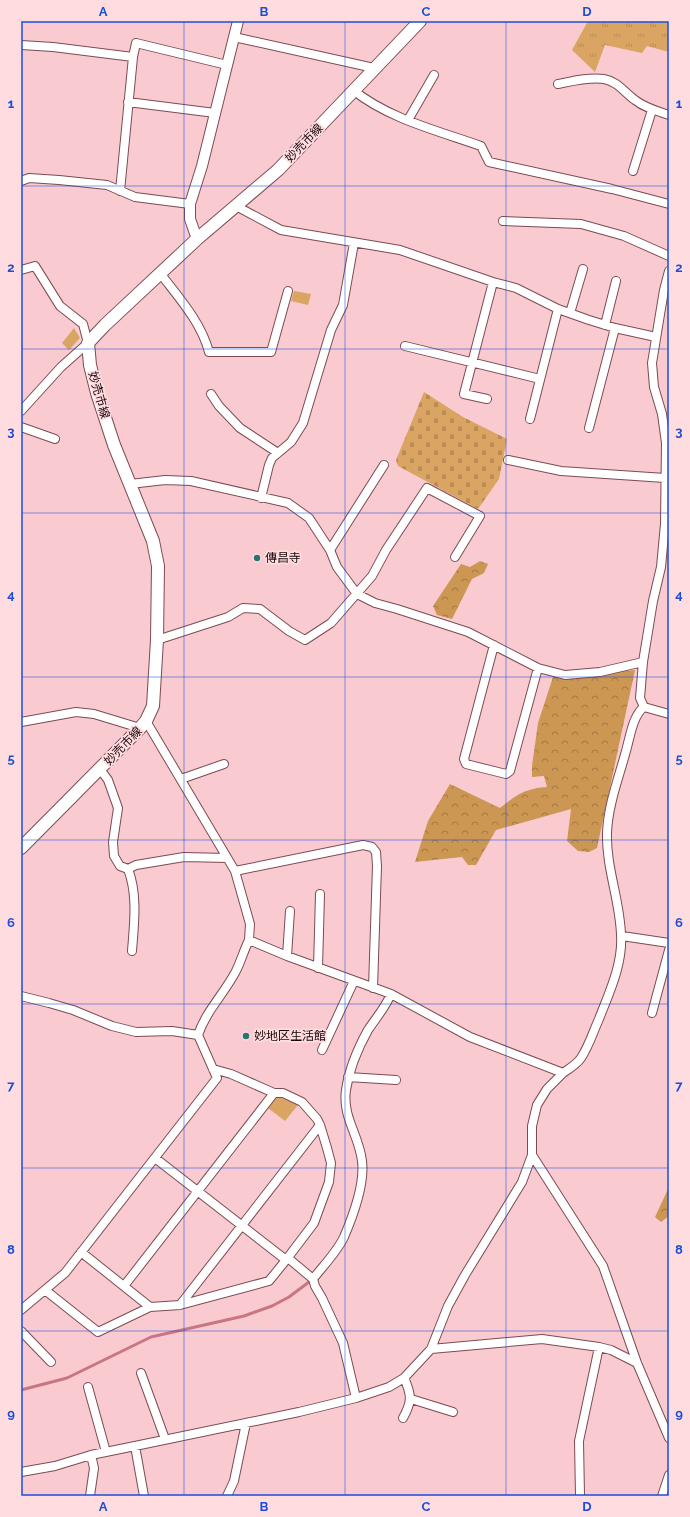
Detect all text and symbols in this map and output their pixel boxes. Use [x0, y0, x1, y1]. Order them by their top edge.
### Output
text: A [99, 4, 108, 19]
text: B [260, 4, 269, 19]
text: C [422, 4, 431, 19]
text: D [582, 4, 592, 19]
text: 1 [8, 96, 15, 111]
text: 1 [676, 96, 683, 111]
street label: 妙売市線 [282, 121, 326, 165]
text: 2 [7, 260, 15, 275]
text: 2 [675, 260, 683, 275]
street label: 妙売市線 [86, 370, 112, 420]
text: 3 [7, 424, 15, 439]
text: 3 [675, 424, 683, 439]
place label: 傳昌寺 [265, 551, 301, 565]
marker: 傳昌寺 [252, 553, 262, 563]
text: 4 [7, 587, 15, 602]
text: 4 [675, 587, 683, 602]
street label: 妙売市線 [101, 724, 145, 768]
text: 5 [7, 751, 15, 766]
text: 5 [675, 751, 683, 766]
text: 6 [7, 915, 15, 930]
text: 6 [675, 915, 683, 930]
place label: 妙地区生活館 [254, 1029, 326, 1043]
marker: 妙地区生活館 [241, 1031, 251, 1041]
text: 7 [7, 1078, 15, 1093]
text: 7 [675, 1078, 683, 1093]
text: 8 [7, 1242, 15, 1257]
text: 8 [675, 1242, 683, 1257]
text: 9 [7, 1406, 15, 1421]
text: 9 [675, 1406, 683, 1421]
text: A [99, 1499, 108, 1514]
text: B [260, 1499, 269, 1514]
text: C [422, 1499, 431, 1514]
text: D [582, 1499, 592, 1514]

